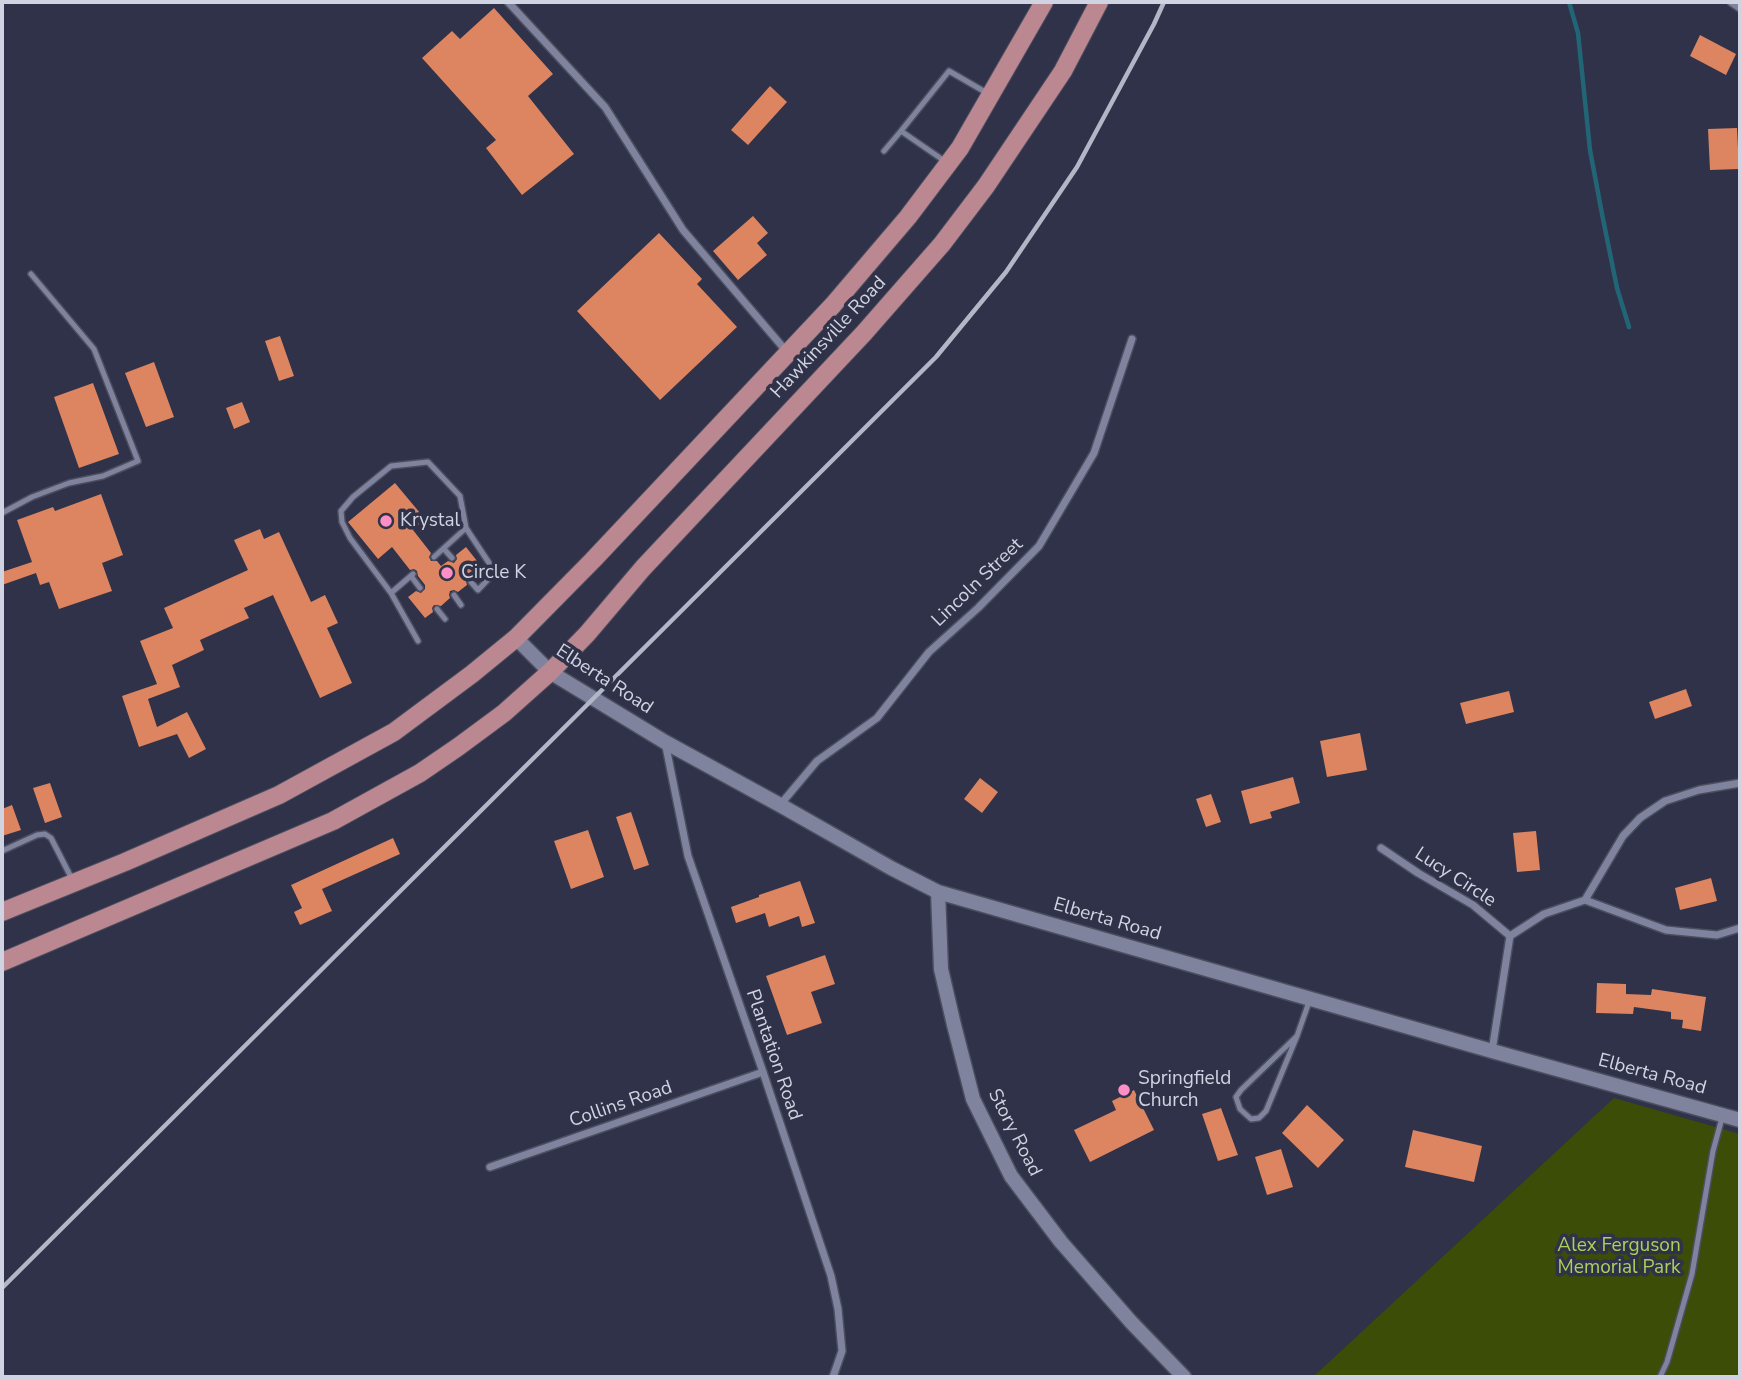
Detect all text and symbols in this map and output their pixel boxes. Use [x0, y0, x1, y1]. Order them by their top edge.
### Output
street label: Hawkinsville Road [767, 272, 891, 404]
place label: Krystal [400, 510, 460, 532]
marker: Krystal [378, 513, 394, 529]
street label: Lincoln Street [928, 534, 1028, 632]
place label: Circle K [461, 562, 526, 584]
marker: Circle K [439, 565, 455, 581]
street label: Elberta Road [551, 640, 657, 720]
street label: Lucy Circle [1410, 843, 1500, 913]
street label: Elberta Road [1051, 894, 1163, 946]
street label: Plantation Road [740, 987, 806, 1123]
street label: Elberta Road [1595, 1050, 1709, 1100]
place label: Springfield Church [1138, 1068, 1231, 1112]
street label: Collins Road [567, 1077, 675, 1133]
marker: Springfield Church [1116, 1082, 1132, 1098]
street label: Story Road [982, 1086, 1046, 1180]
park label: Alex Ferguson Memorial Park [1557, 1235, 1681, 1279]

